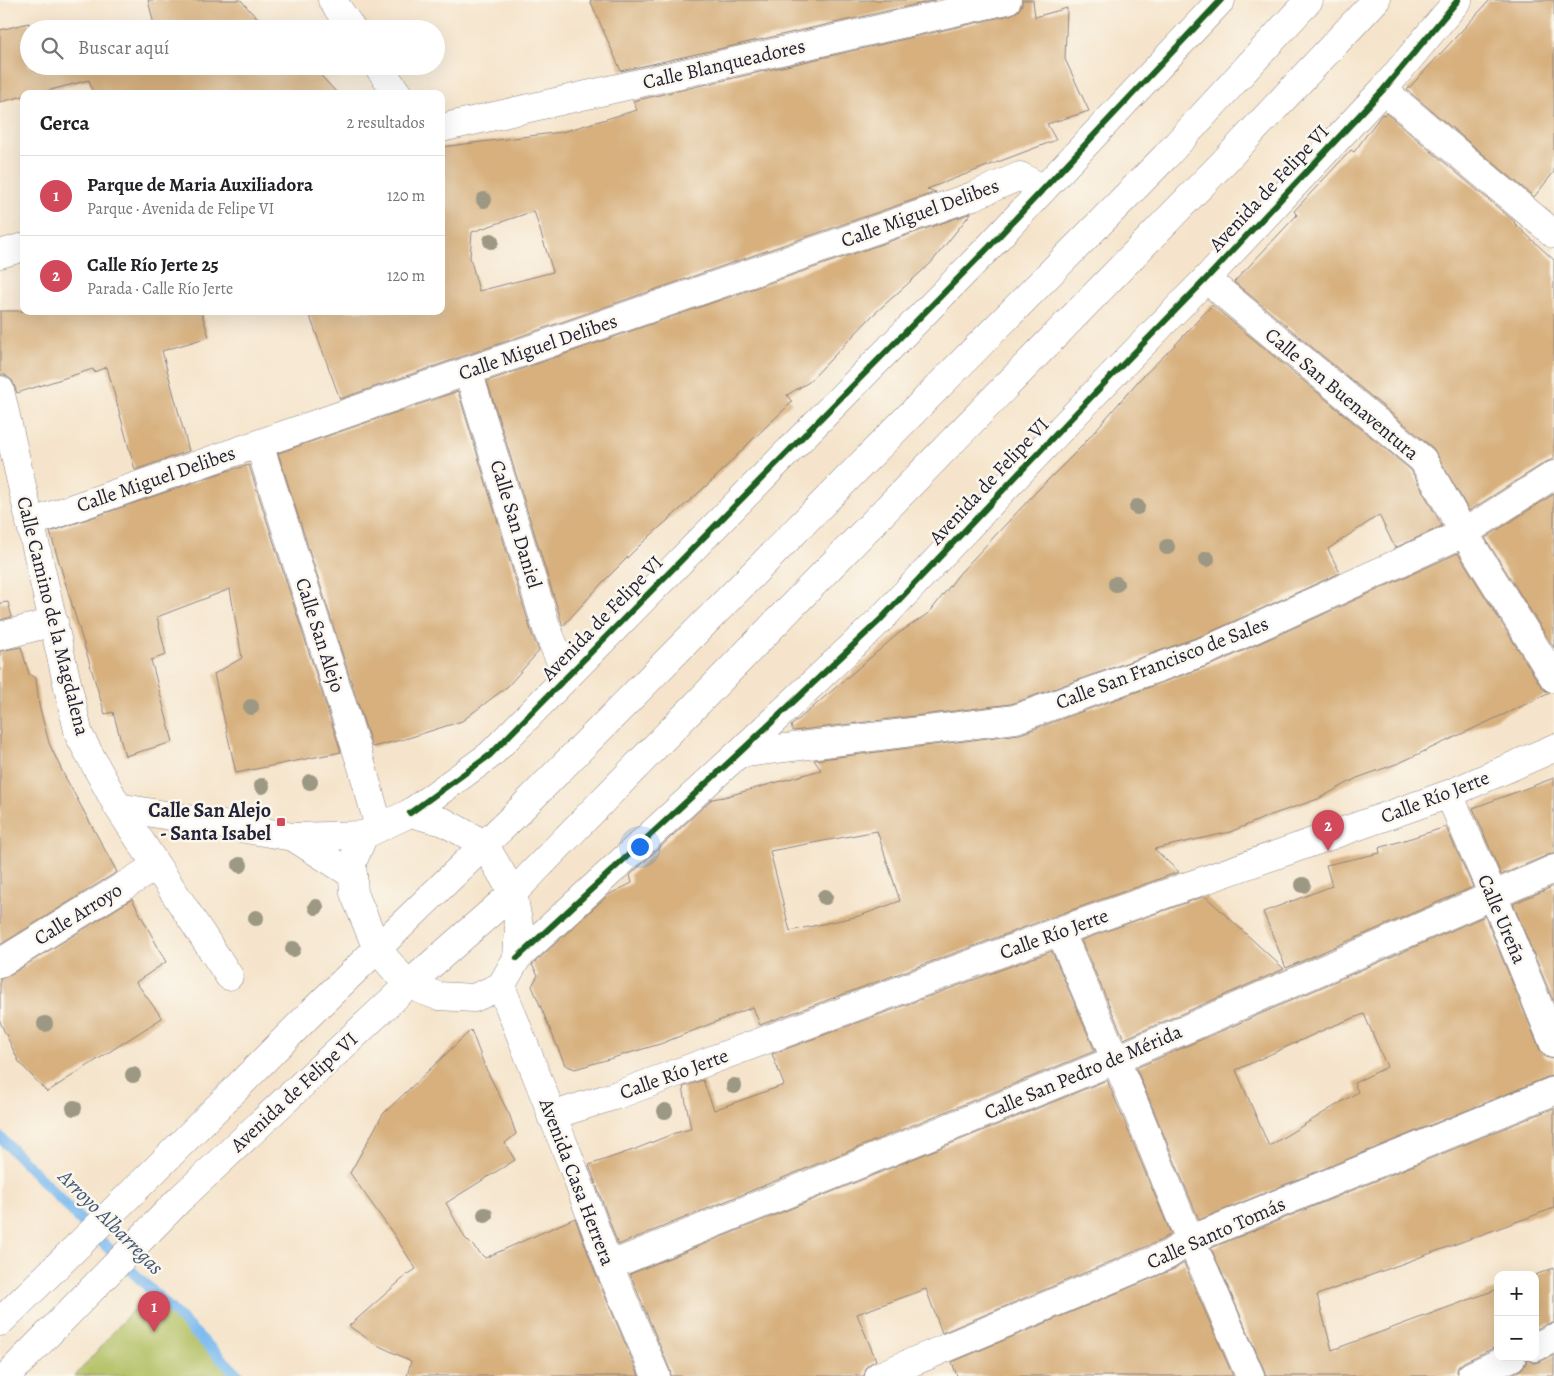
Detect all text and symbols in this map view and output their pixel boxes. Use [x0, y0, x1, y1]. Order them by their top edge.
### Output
search box [20, 20, 445, 75]
street label: Calle Blanqueadores [640, 32, 808, 96]
icon: search [38, 34, 66, 62]
text: Buscar aquí [78, 35, 169, 61]
text: Cerca [40, 109, 90, 137]
text: 2 resultados [346, 112, 425, 134]
street label: Avenida de Felipe VI [1202, 119, 1335, 258]
text: Parque de Maria Auxiliadora [87, 172, 313, 198]
street label: Calle Miguel Delibes [837, 172, 1003, 254]
text: 1 [53, 185, 59, 207]
text: 120 m [387, 185, 425, 207]
text: Parque · Avenida de Felipe VI [87, 198, 274, 220]
text: Calle Río Jerte 25 [87, 252, 219, 278]
text: 2 [52, 265, 60, 287]
text: 120 m [387, 265, 425, 287]
text: Parada · Calle Río Jerte [87, 278, 233, 300]
street label: Calle Miguel Delibes [455, 307, 621, 387]
street label: Calle San Buenaventura [1259, 322, 1425, 467]
street label: Avenida de Felipe VI [922, 412, 1055, 551]
street label: Calle Miguel Delibes [73, 439, 239, 519]
street label: Calle San Daniel [484, 457, 548, 592]
street label: Calle Camino de la Magdalena [10, 494, 96, 739]
street label: Avenida de Felipe VI [534, 549, 669, 687]
street label: Calle San Alejo [289, 574, 351, 696]
street label: Calle San Francisco de Sales [1052, 610, 1272, 716]
street label: Calle Río Jerte [1377, 764, 1493, 830]
place label: Calle San Alejo - Santa Isabel [148, 797, 272, 847]
pin: 2 [1312, 810, 1344, 851]
marker: Calle San Alejo - Santa Isabel [275, 816, 287, 828]
your location [627, 834, 653, 860]
street label: Calle Ureña [1471, 870, 1533, 968]
street label: Calle Arroyo [29, 876, 127, 952]
street label: Calle Río Jerte [996, 902, 1112, 966]
street label: Calle San Pedro de Mérida [980, 1018, 1187, 1126]
street label: Avenida de Felipe VI [224, 1026, 363, 1159]
street label: Calle Río Jerte [616, 1042, 732, 1106]
street label: Avenida Casa Herrera [532, 1094, 622, 1270]
water label: Arroyo Albarregas [52, 1163, 170, 1281]
street label: Calle Santo Tomás [1142, 1190, 1290, 1276]
map controls [1494, 1271, 1539, 1361]
button: + [1494, 1271, 1539, 1316]
pin: 1 [138, 1291, 170, 1332]
button: − [1494, 1316, 1539, 1361]

